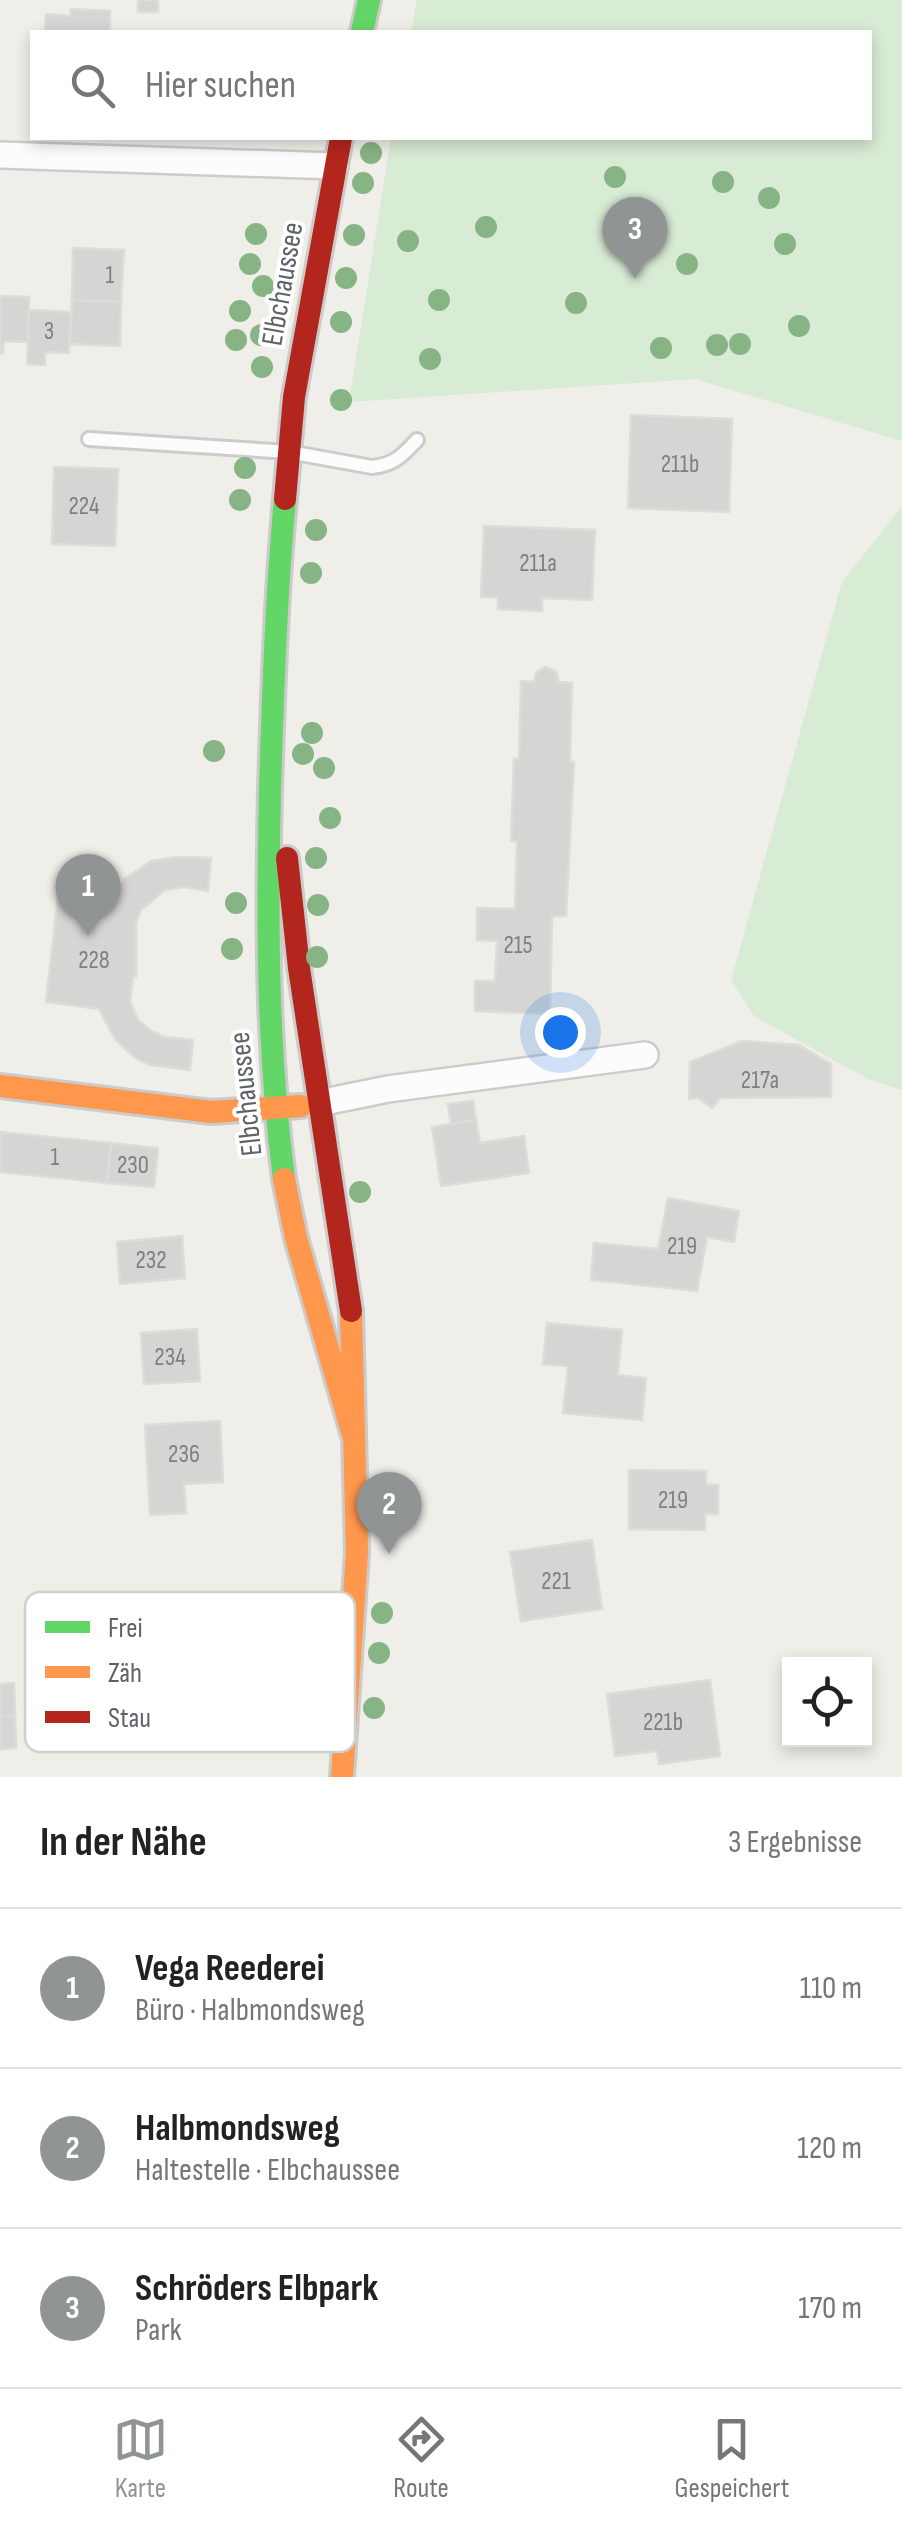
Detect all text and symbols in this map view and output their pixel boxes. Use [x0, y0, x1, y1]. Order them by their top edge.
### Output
search box [30, 30, 872, 140]
icon: search [65, 58, 120, 113]
text: Hier suchen [145, 63, 296, 108]
pin: 3 [602, 196, 668, 279]
street label: Elbchaussee [254, 219, 312, 349]
house number: 1 [106, 260, 115, 291]
house number: 3 [44, 316, 54, 347]
house number: 211b [661, 449, 699, 480]
house number: 224 [69, 491, 99, 522]
house number: 211a [519, 548, 557, 579]
pin: 1 [56, 854, 120, 936]
house number: 215 [503, 930, 533, 961]
house number: 228 [78, 945, 110, 976]
your location [535, 1007, 586, 1058]
street label: Elbchaussee [222, 1030, 270, 1158]
house number: 217a [741, 1065, 779, 1096]
house number: 1 [51, 1142, 60, 1173]
house number: 230 [117, 1150, 149, 1181]
house number: 219 [667, 1231, 697, 1262]
house number: 232 [135, 1245, 167, 1276]
house number: 234 [154, 1342, 186, 1373]
house number: 236 [168, 1439, 200, 1470]
pin: 2 [356, 1472, 422, 1554]
house number: 219 [658, 1485, 688, 1516]
house number: 221 [541, 1566, 571, 1597]
legend [25, 1592, 355, 1752]
text: Frei [108, 1612, 143, 1645]
text: Zäh [108, 1657, 142, 1690]
map controls [782, 1657, 872, 1747]
button: locate [782, 1657, 872, 1747]
text: Stau [108, 1702, 151, 1735]
house number: 221b [643, 1707, 683, 1738]
text: In der Nähe [40, 1817, 207, 1868]
text: 3 Ergebnisse [728, 1823, 862, 1862]
text: Vega Reederei [135, 1946, 324, 1991]
text: 1 [66, 1969, 79, 2008]
text: 110 m [800, 1969, 862, 2008]
text: Büro · Halbmondsweg [135, 1991, 365, 2030]
text: Halbmondsweg [135, 2106, 340, 2151]
text: 2 [65, 2129, 80, 2168]
text: 120 m [797, 2129, 862, 2168]
text: Haltestelle · Elbchaussee [135, 2151, 400, 2190]
text: Schröders Elbpark [135, 2266, 378, 2311]
text: 3 [65, 2289, 80, 2328]
text: 170 m [798, 2289, 862, 2328]
text: Park [135, 2311, 182, 2350]
tab: Karte [113, 2412, 168, 2505]
tab: Route [393, 2412, 449, 2505]
tab: Gespeichert [674, 2412, 789, 2505]

